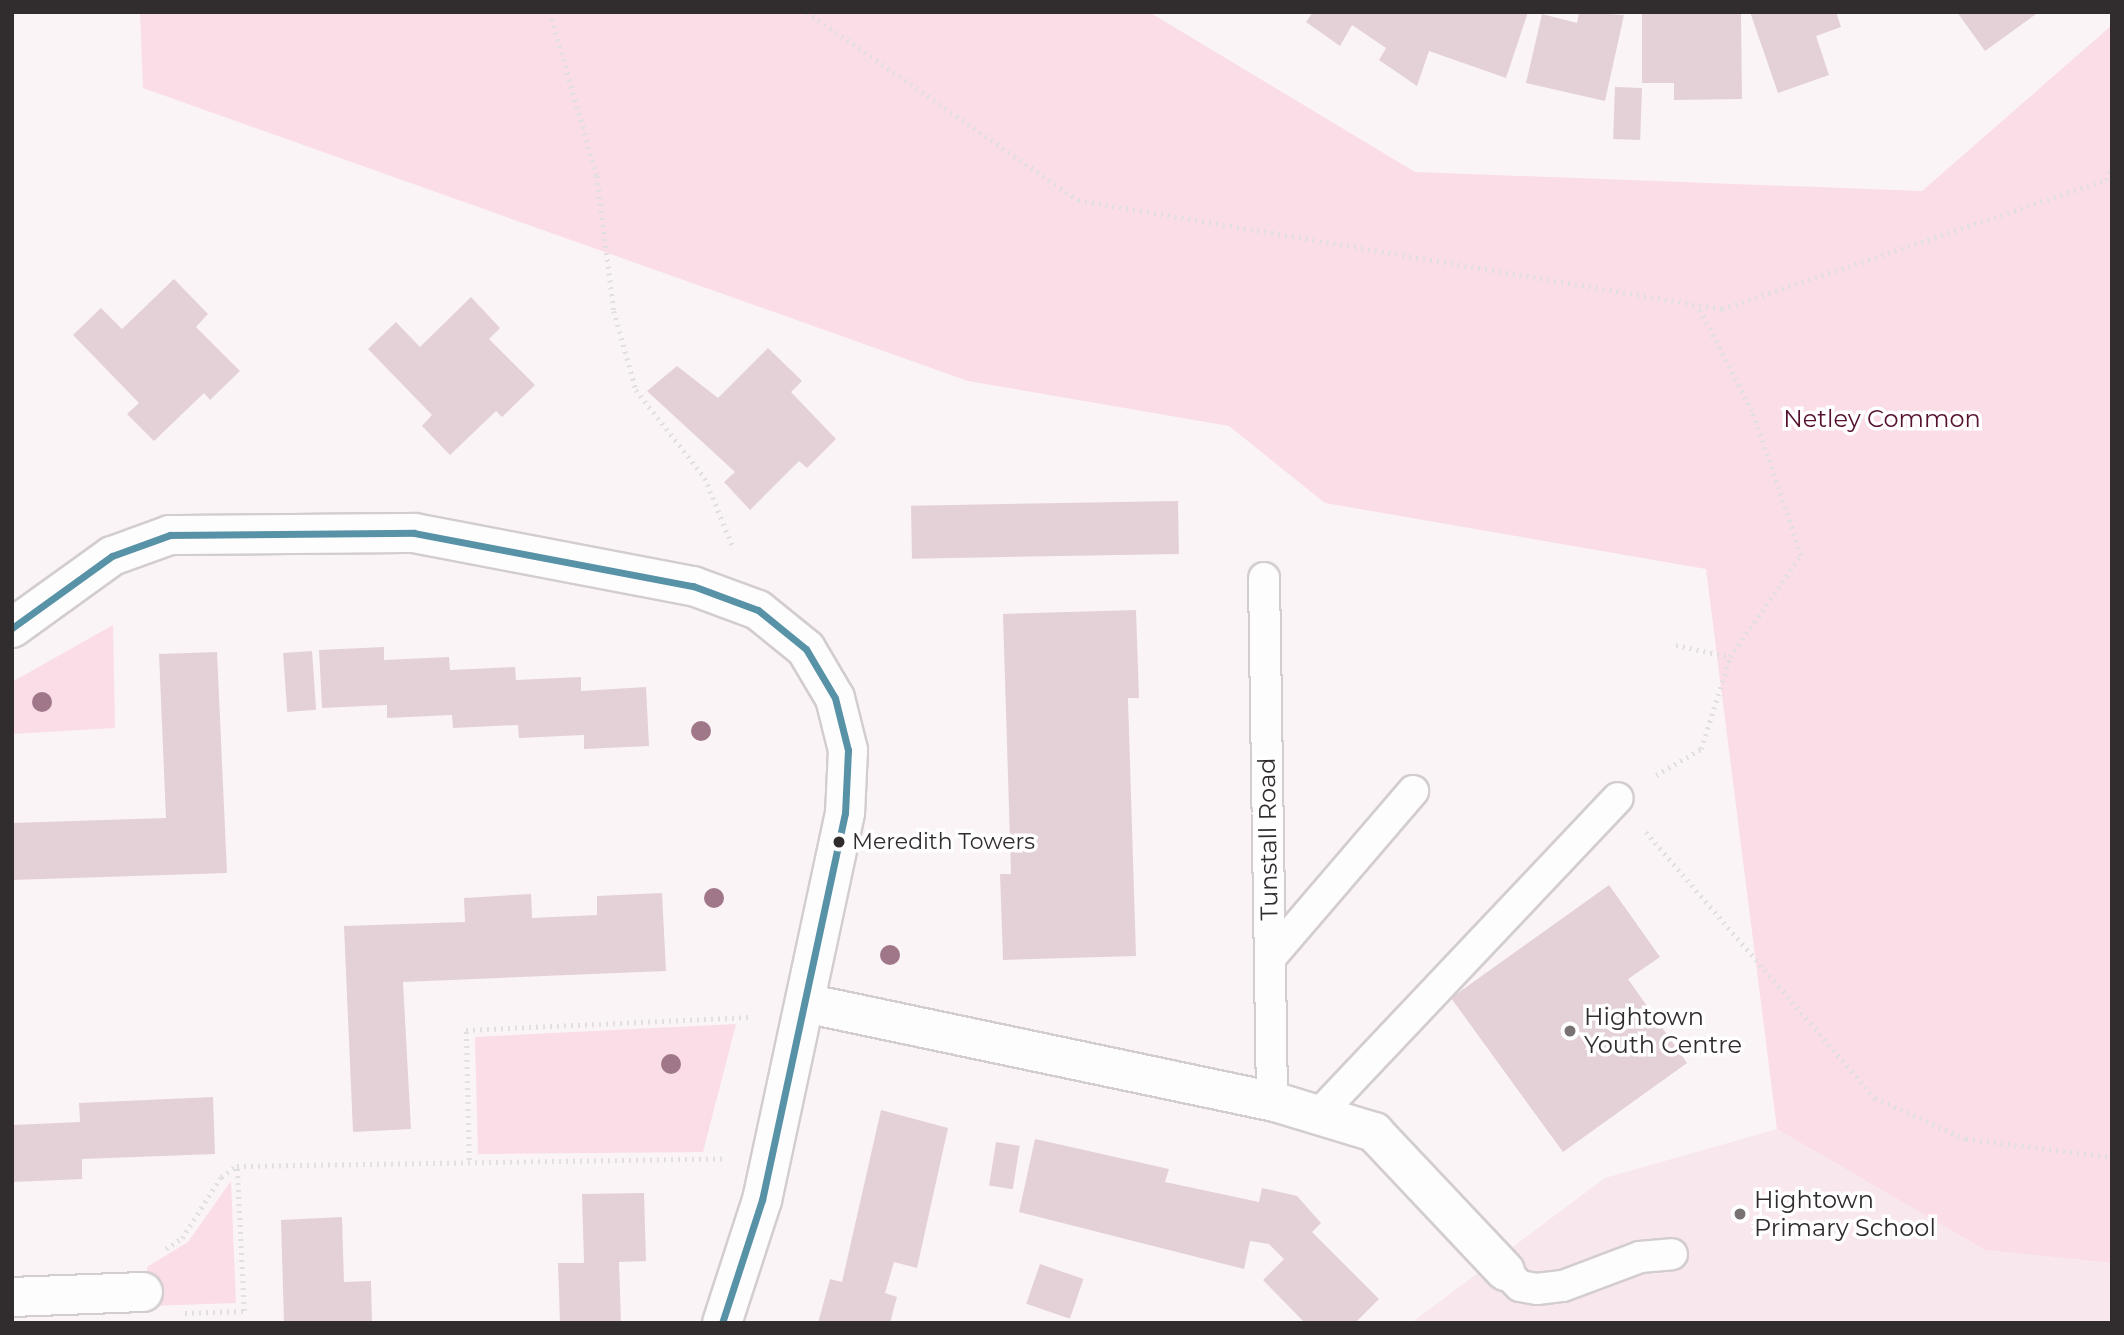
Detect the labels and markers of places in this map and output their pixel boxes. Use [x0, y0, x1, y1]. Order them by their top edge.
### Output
place label: Meredith Towers [852, 829, 1035, 855]
marker: Meredith Towers [832, 835, 846, 849]
place label: Hightown Youth Centre [1584, 1003, 1742, 1059]
marker: Hightown Youth Centre [1562, 1023, 1578, 1039]
place label: Hightown Primary School [1754, 1186, 1936, 1242]
marker: Hightown Primary School [1732, 1206, 1748, 1222]

